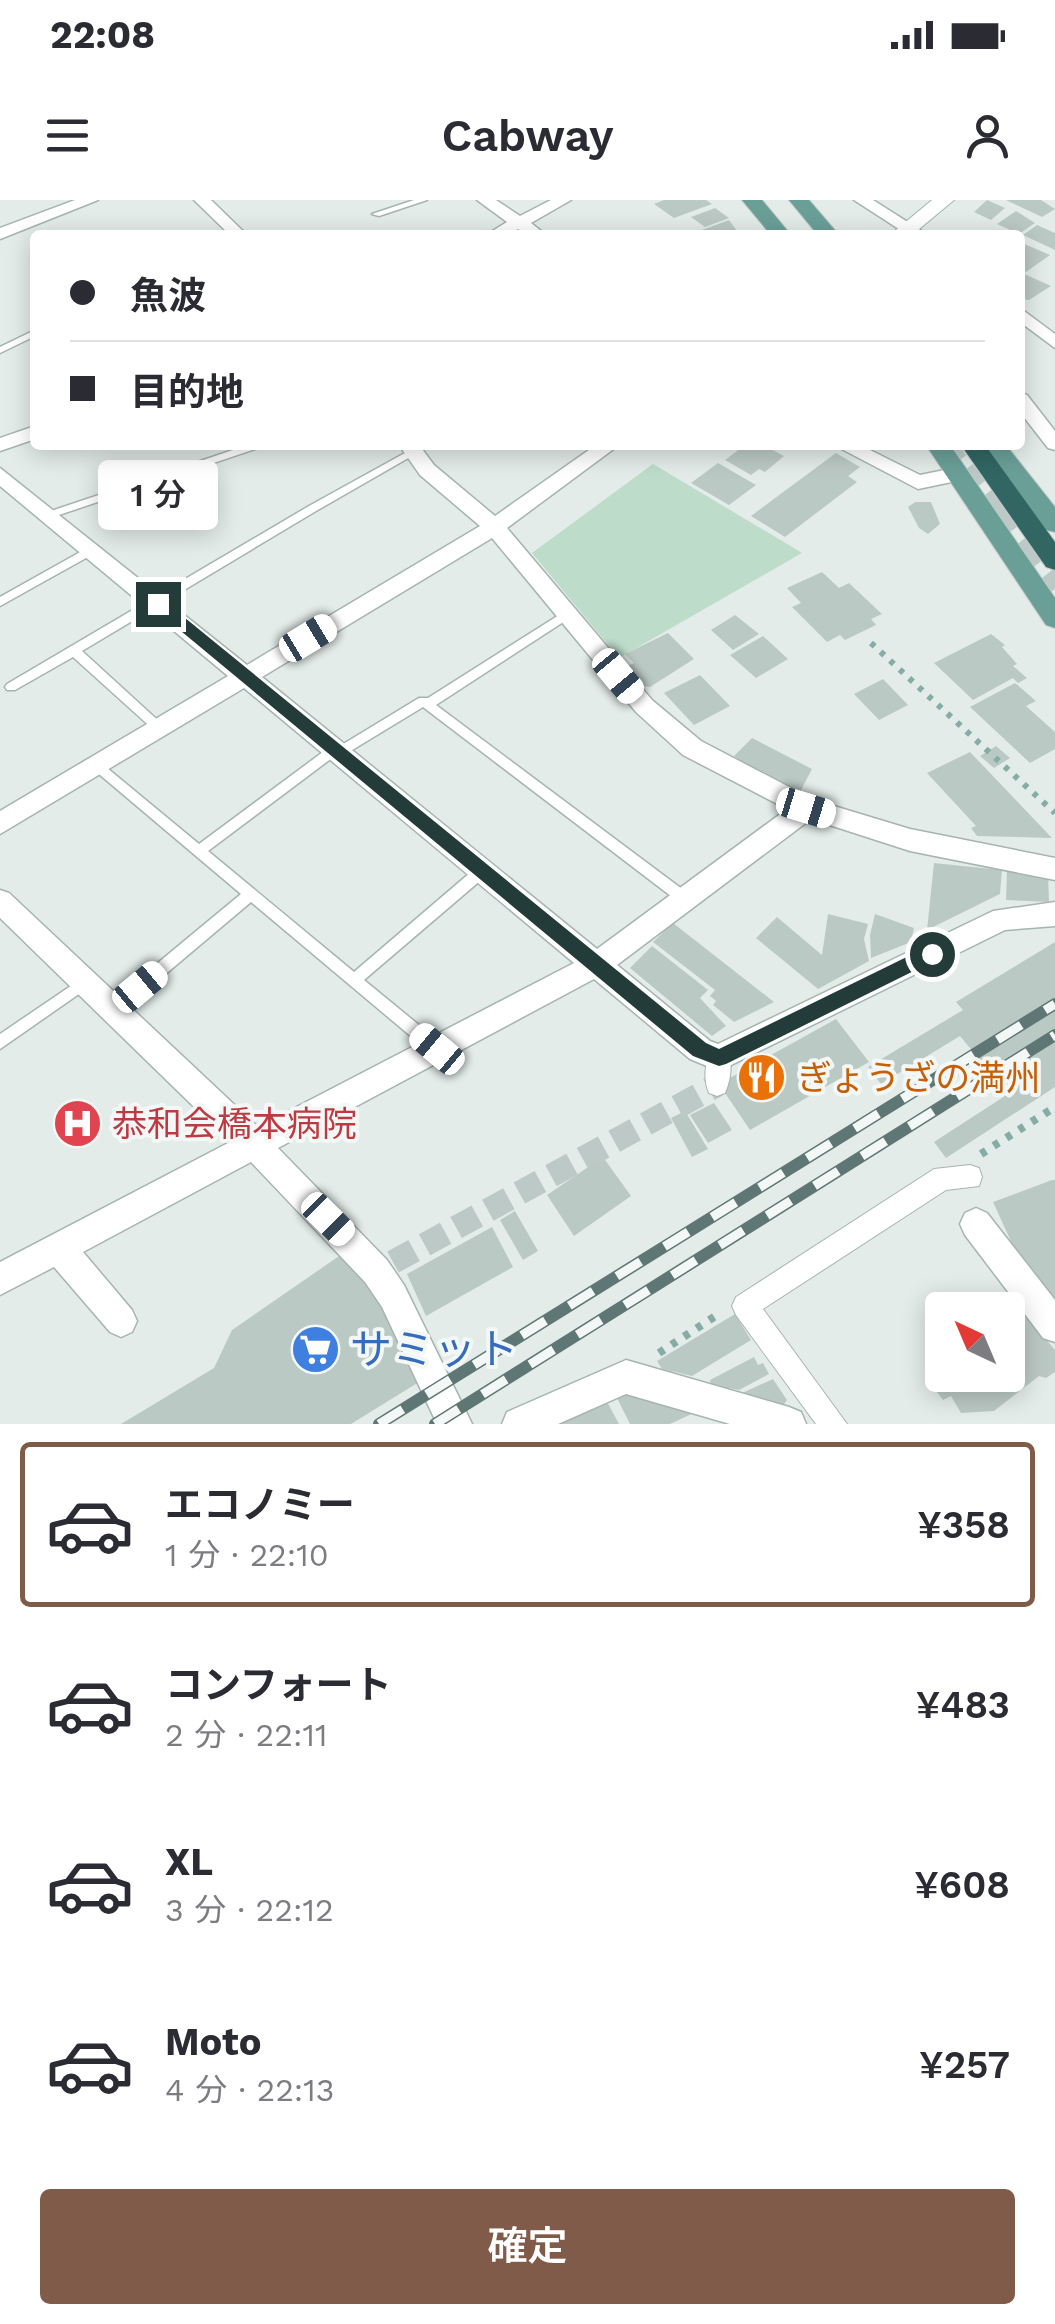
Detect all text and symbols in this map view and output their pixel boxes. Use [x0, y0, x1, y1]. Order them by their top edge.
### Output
text: 22:08 [50, 13, 155, 57]
icon: menu [40, 108, 95, 163]
icon: person [960, 108, 1015, 163]
text: Cabway [441, 109, 614, 162]
text: 魚波 [130, 274, 206, 318]
text: 目的地 [130, 370, 244, 414]
callout: 1 分 [98, 459, 218, 529]
text: 1 分 [130, 476, 186, 514]
route end [136, 582, 181, 627]
car [275, 610, 341, 666]
car [587, 643, 649, 709]
car [773, 785, 839, 831]
route start [910, 932, 955, 977]
car [107, 956, 173, 1018]
car [404, 1018, 470, 1080]
restaurant icon: ぎょうざの満州 [736, 1052, 788, 1104]
place label: ぎょうざの満州 [797, 1057, 1040, 1099]
hospital icon: 恭和会橋本病院 [51, 1098, 103, 1150]
place label: 恭和会橋本病院 [112, 1103, 357, 1145]
car [296, 1187, 360, 1251]
north arrow [925, 1292, 1025, 1392]
map controls [925, 1292, 1025, 1392]
supermarket icon: サミット [289, 1323, 341, 1375]
place label: サミット [350, 1325, 518, 1374]
icon: car [45, 1480, 135, 1570]
text: エコノミー [165, 1483, 355, 1527]
text: ¥358 [917, 1503, 1010, 1547]
text: 1 分 · 22:10 [165, 1536, 329, 1574]
icon: car [45, 1660, 135, 1750]
text: コンフォート [165, 1663, 392, 1707]
text: ¥483 [916, 1683, 1010, 1727]
text: 2 分 · 22:11 [165, 1716, 327, 1754]
icon: car [45, 1840, 135, 1930]
text: XL [165, 1840, 213, 1884]
text: ¥608 [914, 1863, 1010, 1907]
text: 3 分 · 22:12 [165, 1891, 334, 1929]
icon: car [45, 2020, 135, 2110]
text: Moto [165, 2020, 261, 2064]
text: ¥257 [919, 2043, 1010, 2087]
text: 4 分 · 22:13 [165, 2071, 334, 2109]
button: 確定 [40, 2189, 1015, 2304]

